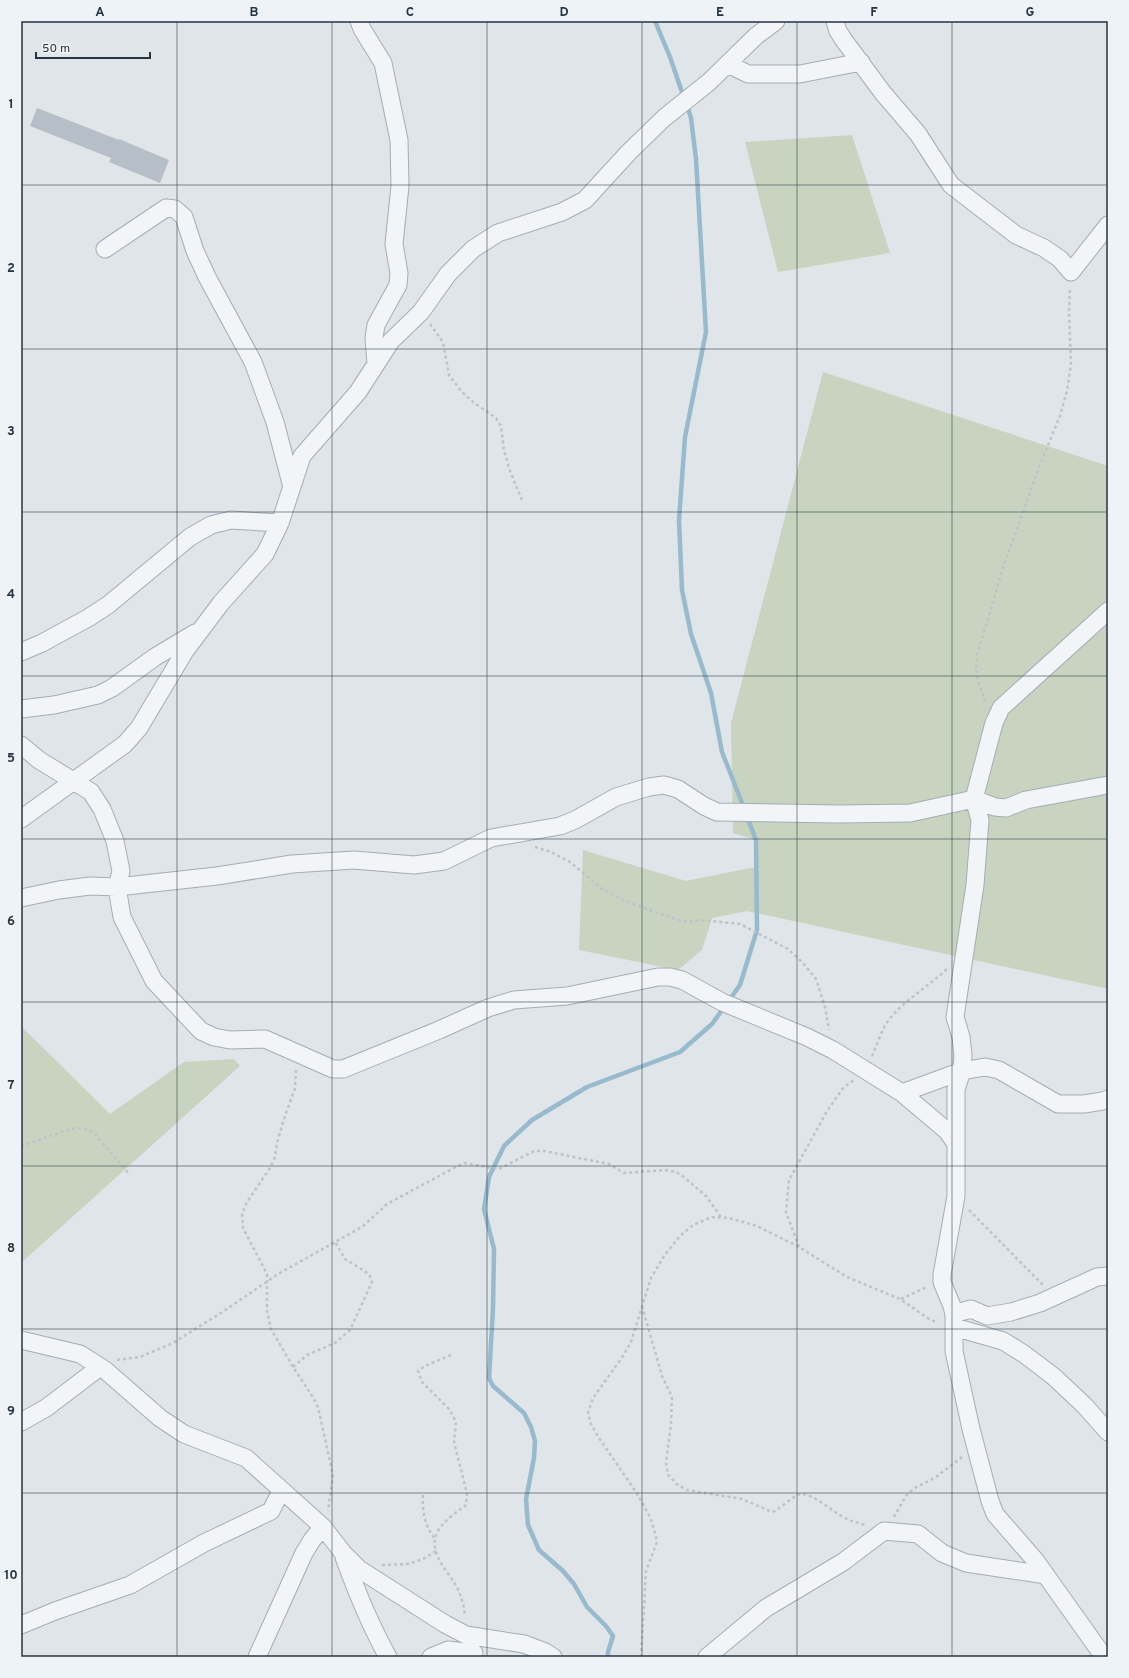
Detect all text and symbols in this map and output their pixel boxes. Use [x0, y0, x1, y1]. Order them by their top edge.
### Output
text: A [95, 5, 105, 21]
text: B [250, 5, 259, 21]
text: C [406, 5, 414, 21]
text: D [559, 5, 569, 21]
text: E [716, 5, 724, 21]
text: F [870, 5, 878, 21]
text: G [1026, 5, 1035, 21]
scale bar [36, 34, 150, 60]
text: 50 m [42, 41, 70, 57]
text: 1 [8, 97, 14, 113]
text: 2 [7, 261, 15, 277]
text: 3 [7, 424, 15, 440]
text: 4 [7, 587, 15, 603]
text: 5 [7, 751, 15, 767]
text: 6 [7, 914, 15, 930]
text: 7 [8, 1078, 15, 1094]
text: 8 [7, 1241, 15, 1257]
text: 9 [7, 1404, 15, 1420]
text: 10 [4, 1568, 18, 1584]

